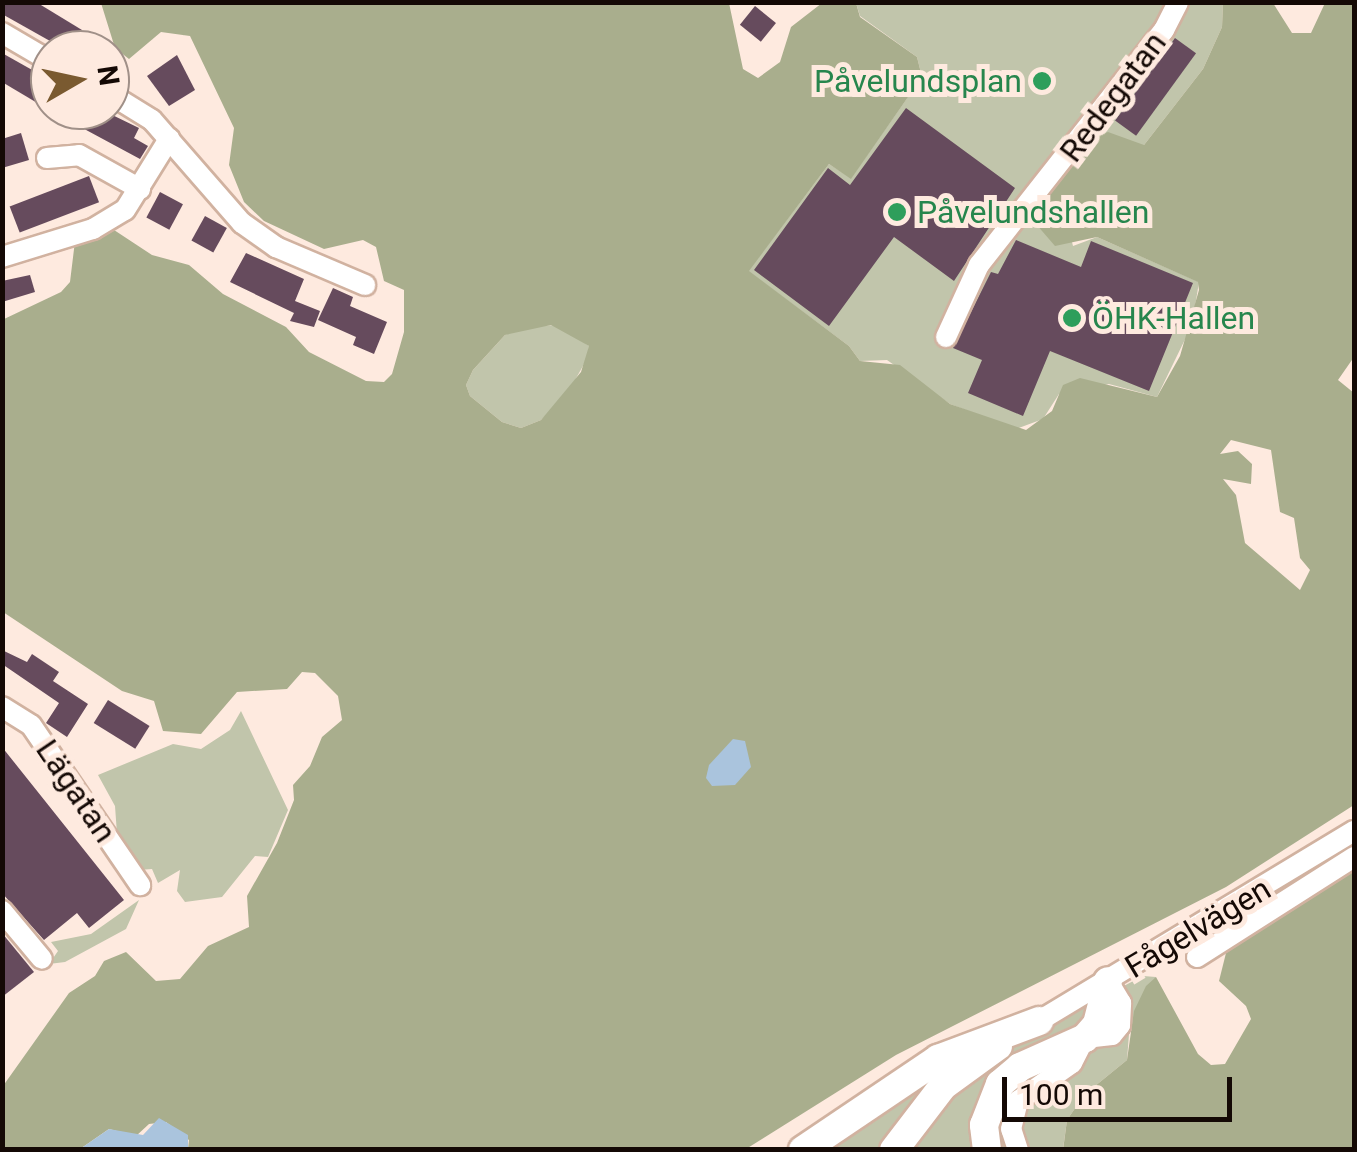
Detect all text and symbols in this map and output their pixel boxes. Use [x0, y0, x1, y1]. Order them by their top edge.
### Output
street label: Redegatan [1052, 24, 1174, 170]
north arrow [30, 30, 130, 130]
place label: Påvelundsplan [814, 62, 1022, 100]
text: N [90, 63, 126, 88]
marker: Påvelundsplan [1031, 70, 1053, 92]
place label: Påvelundshallen [917, 193, 1149, 231]
marker: Påvelundshallen [886, 201, 908, 223]
place label: ÖHK-Hallen [1092, 299, 1255, 337]
marker: ÖHK-Hallen [1061, 307, 1083, 329]
street label: Lägatan [28, 732, 124, 850]
street label: Fågelvägen [1118, 870, 1278, 986]
scale bar [1007, 1057, 1237, 1119]
text: 100 m [1019, 1077, 1103, 1112]

